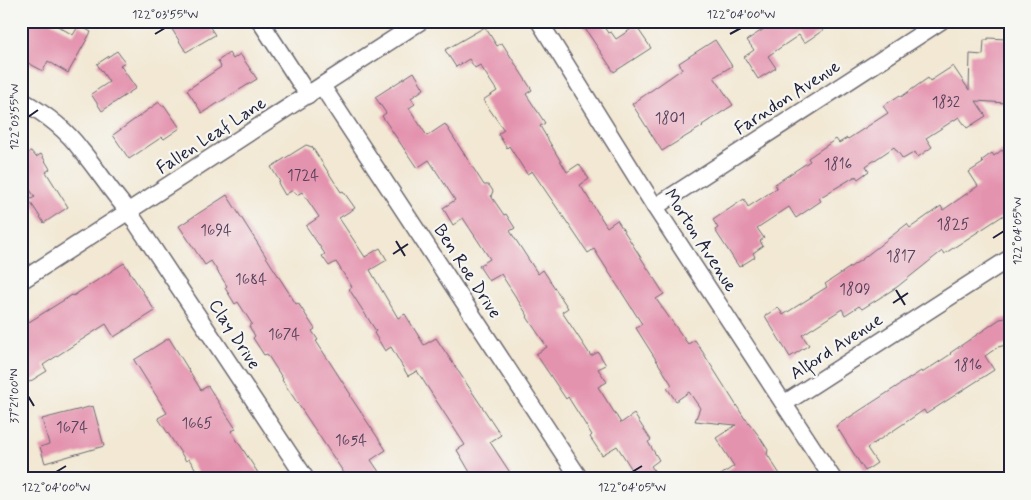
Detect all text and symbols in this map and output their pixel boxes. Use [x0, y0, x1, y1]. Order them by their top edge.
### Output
text: 122°03'55"W [132, 7, 198, 23]
text: 122°04'00"W [707, 7, 775, 23]
street label: Farndon Avenue [730, 55, 845, 141]
text: 122°03'55"W [7, 84, 23, 150]
street label: Fallen Leaf Lane [152, 91, 271, 180]
house number: 1832 [932, 93, 960, 113]
house number: 1801 [655, 109, 685, 129]
house number: 1816 [824, 155, 853, 175]
house number: 1724 [287, 166, 319, 186]
street label: Morton Avenue [658, 184, 742, 297]
text: 122°04'05"W [1010, 197, 1026, 265]
house number: 1825 [937, 215, 969, 235]
street label: Ben Roe Drive [428, 220, 507, 323]
house number: 1694 [200, 221, 232, 241]
house number: 1817 [886, 247, 916, 267]
house number: 1684 [235, 270, 267, 290]
house number: 1809 [839, 280, 871, 300]
street label: Clay Drive [203, 295, 266, 374]
street label: Alford Avenue [786, 308, 889, 387]
house number: 1674 [268, 325, 300, 345]
house number: 1816 [954, 356, 983, 376]
text: 37°21'00"N [7, 368, 23, 424]
house number: 1665 [181, 414, 213, 434]
house number: 1674 [56, 418, 88, 438]
house number: 1654 [335, 431, 367, 451]
text: 122°04'00"W [22, 480, 90, 496]
text: 122°04'05"W [598, 480, 666, 496]

